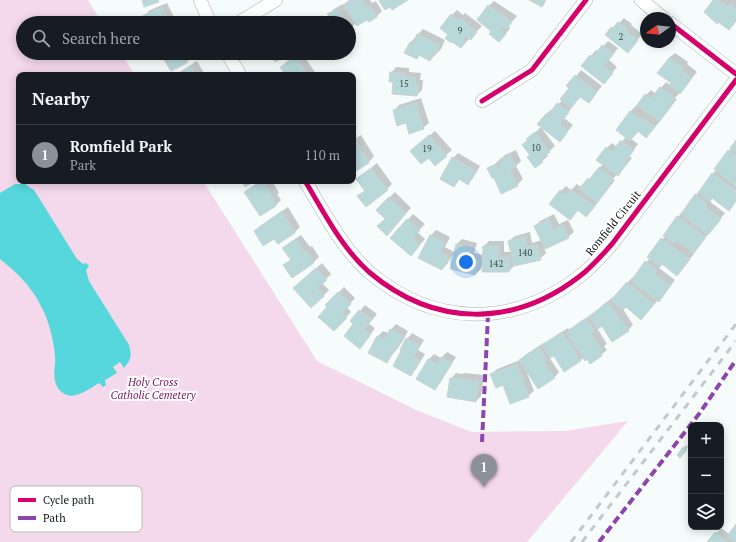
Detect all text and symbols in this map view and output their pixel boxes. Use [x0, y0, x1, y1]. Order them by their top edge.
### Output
north arrow [640, 12, 676, 48]
search box [16, 16, 356, 60]
house number: 9 [458, 25, 463, 37]
icon: search [30, 27, 52, 49]
text: Search here [62, 28, 140, 48]
house number: 2 [619, 31, 624, 43]
house number: 15 [399, 78, 409, 90]
text: Nearby [32, 87, 90, 110]
text: Romfield Park [70, 136, 172, 156]
house number: 10 [531, 142, 541, 154]
house number: 19 [422, 143, 432, 155]
text: 1 [41, 146, 49, 164]
text: 110 m [305, 146, 340, 164]
text: Park [70, 156, 96, 174]
street label: Romfield Circuit [582, 187, 644, 259]
house number: 140 [518, 247, 532, 259]
your location [456, 252, 476, 272]
house number: 142 [489, 258, 503, 270]
park label: Holy Cross Catholic Cemetery [111, 375, 196, 402]
map controls [688, 422, 724, 530]
button: + [688, 422, 724, 458]
pin: 1 [471, 454, 497, 487]
button: − [688, 458, 724, 494]
legend [10, 486, 142, 532]
text: Cycle path [43, 493, 95, 507]
button: layers [688, 494, 724, 530]
text: Path [43, 511, 66, 525]

